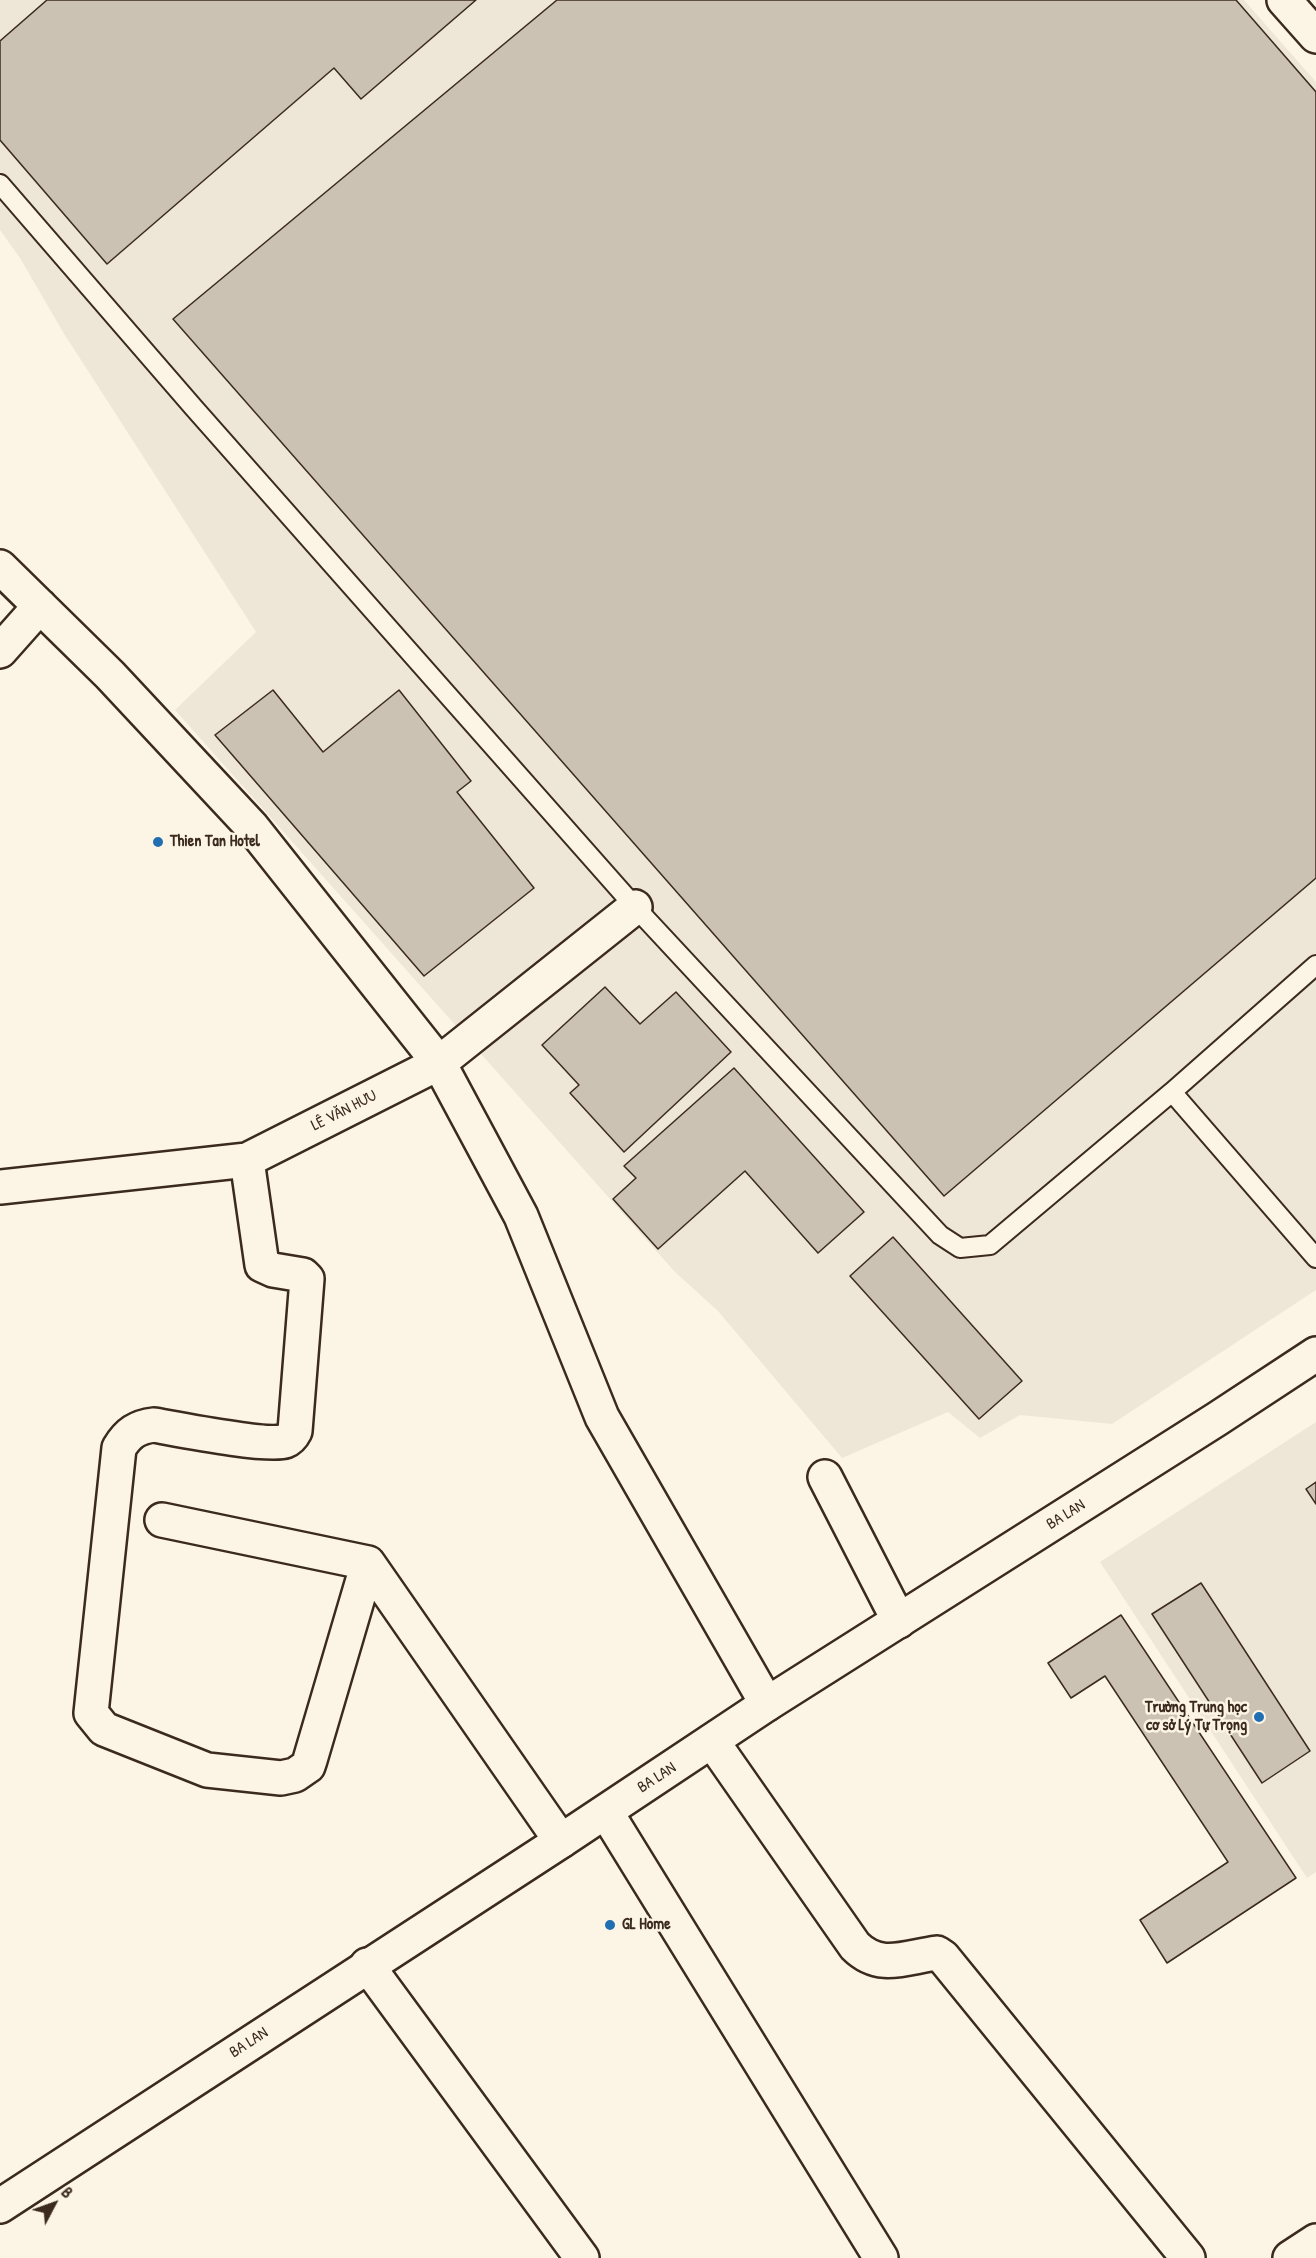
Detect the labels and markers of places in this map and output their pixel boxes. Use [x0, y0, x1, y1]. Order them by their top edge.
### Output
place label: Thien Tan Hotel [170, 832, 260, 852]
marker: Thien Tan Hotel [151, 835, 165, 849]
place label: Trường Trung học cơ sở Lý Tự Trọng [1145, 1698, 1247, 1736]
marker: Trường Trung học cơ sở Lý Tự Trọng [1252, 1710, 1266, 1724]
place label: GL Home [622, 1915, 670, 1935]
marker: GL Home [603, 1918, 617, 1932]

